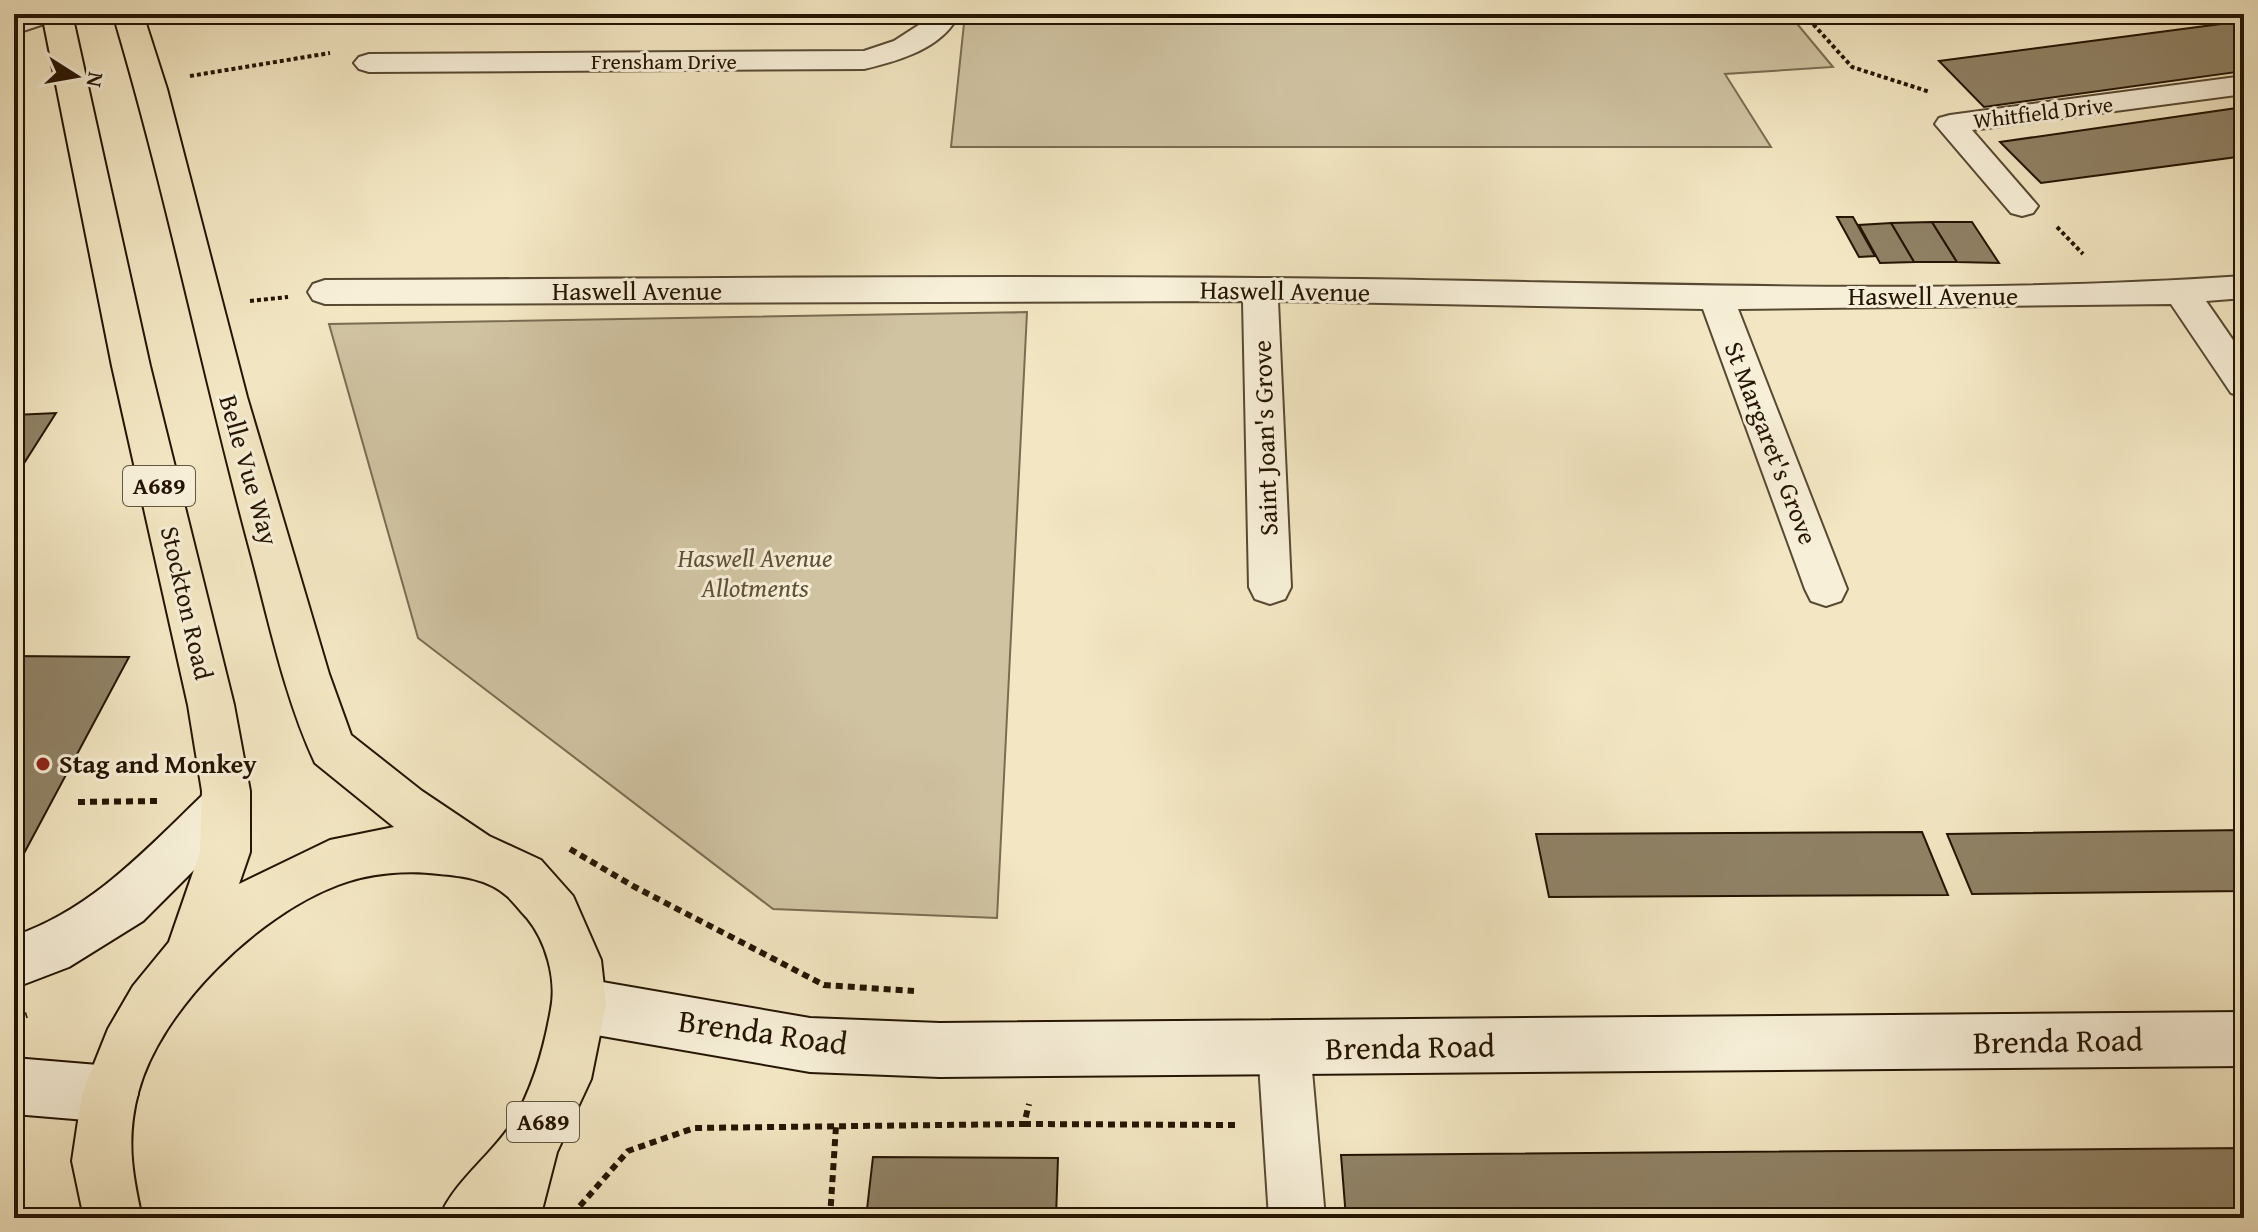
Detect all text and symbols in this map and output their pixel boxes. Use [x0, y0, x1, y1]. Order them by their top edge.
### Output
north arrow [36, 36, 116, 116]
street label: Frensham Drive [591, 45, 737, 77]
text: N [78, 70, 113, 90]
street label: Whitfield Drive [1971, 88, 2115, 136]
street label: Haswell Avenue [1200, 270, 1370, 311]
street label: Haswell Avenue [552, 271, 722, 310]
street label: Haswell Avenue [1848, 276, 2018, 315]
street label: St Margaret's Grove [1715, 336, 1828, 550]
street label: Saint Joan's Grove [1242, 339, 1287, 537]
street label: Belle Vue Way [209, 390, 290, 550]
road number: A689 [123, 466, 195, 506]
street label: Stockton Road [151, 522, 224, 684]
park label: Haswell Avenue Allotments [676, 538, 833, 607]
place label: Stag and Monkey [59, 744, 257, 783]
marker: Stag and Monkey [34, 755, 52, 773]
street label: Brenda Road [676, 996, 851, 1067]
street label: Brenda Road [1973, 1016, 2143, 1065]
street label: Brenda Road [1325, 1022, 1495, 1071]
road number: A689 [507, 1102, 579, 1142]

